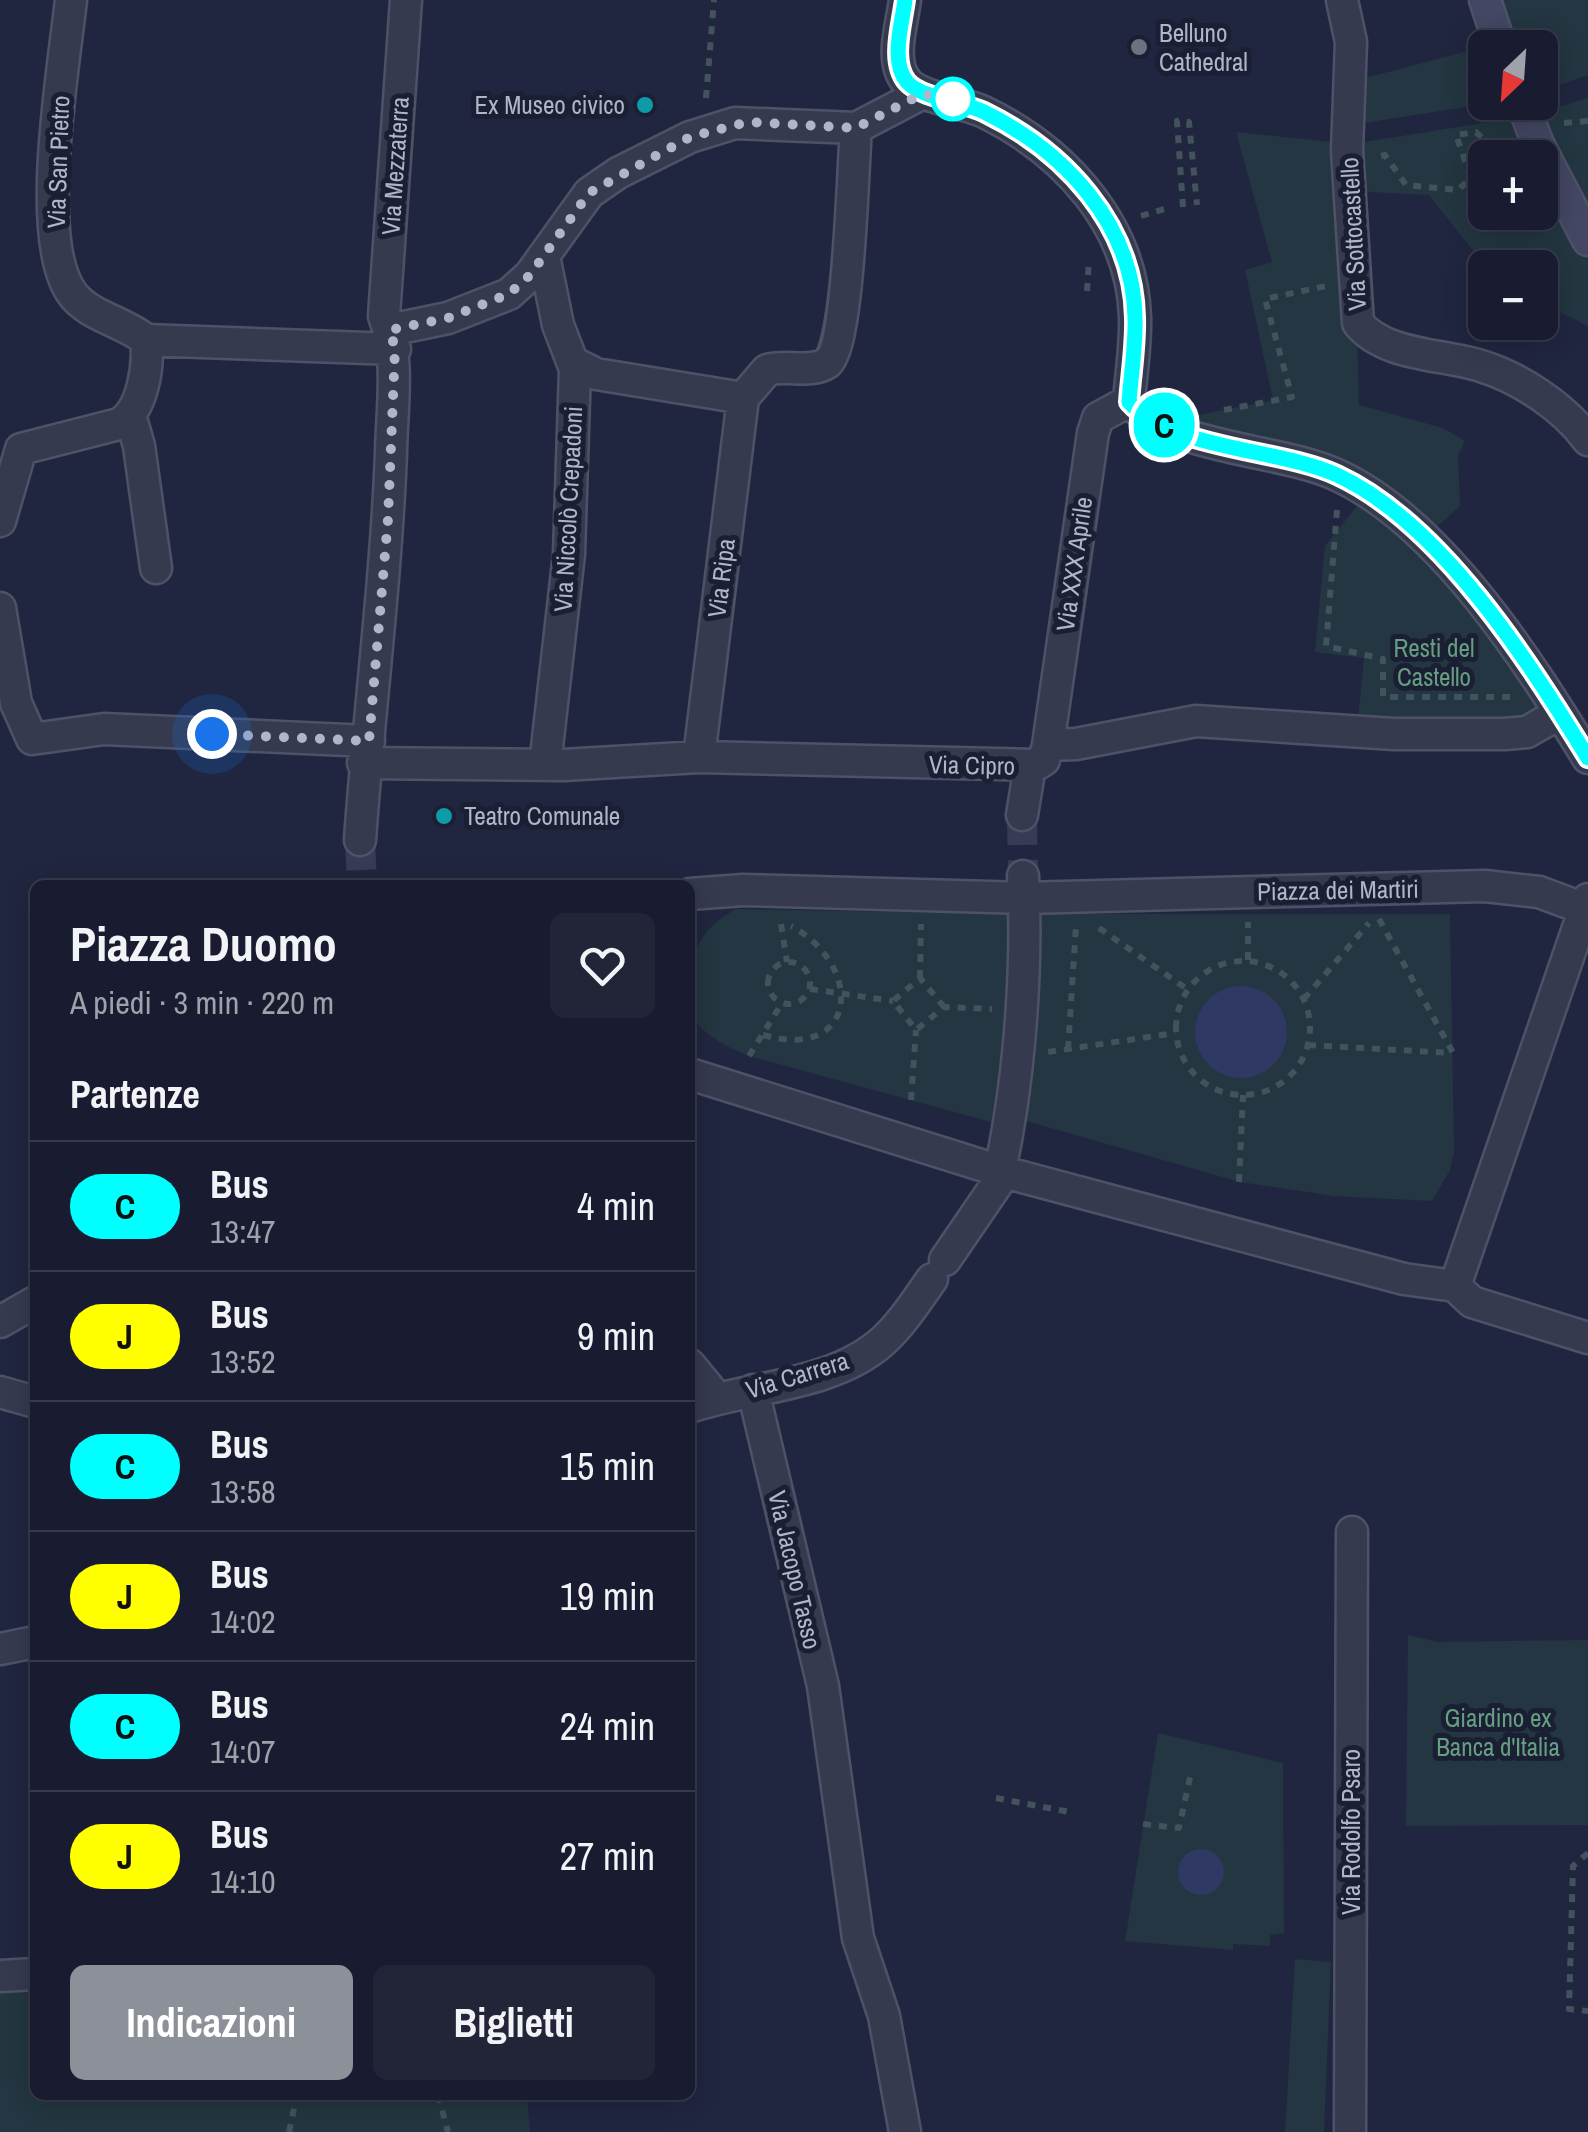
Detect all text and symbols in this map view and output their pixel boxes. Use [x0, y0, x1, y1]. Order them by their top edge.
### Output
place label: Belluno Cathedral [1159, 16, 1248, 79]
north arrow [1468, 30, 1558, 120]
map controls [1468, 30, 1558, 340]
marker: Belluno Cathedral [1128, 36, 1150, 58]
unlabelled marker [932, 78, 974, 120]
place label: Ex Museo civico [475, 88, 625, 122]
marker: Ex Museo civico [634, 94, 656, 116]
street label: Via San Pietro [39, 95, 77, 229]
street label: Via Mezzaterra [373, 95, 417, 236]
button: + [1468, 140, 1558, 230]
street label: Via Sottocastello [1332, 156, 1374, 312]
button: − [1468, 250, 1558, 340]
line badge: C [1132, 392, 1196, 458]
text: C [1154, 402, 1174, 449]
street label: Via Niccolò Crepadoni [546, 405, 590, 613]
street label: Via XXX Aprile [1048, 495, 1100, 633]
street label: Via Ripa [699, 536, 743, 619]
park label: Resti del Castello [1394, 631, 1474, 694]
your location [187, 709, 237, 759]
street label: Via Cipro [929, 747, 1015, 783]
place label: Teatro Comunale [464, 799, 620, 833]
marker: Teatro Comunale [433, 805, 455, 827]
street label: Piazza dei Martiri [1257, 872, 1419, 908]
text: Piazza Duomo [70, 911, 337, 976]
button: heart [550, 913, 655, 1018]
text: A piedi · 3 min · 220 m [70, 981, 334, 1024]
text: Partenze [70, 1069, 200, 1120]
text: Bus [210, 1159, 269, 1210]
text: 4 min [577, 1181, 655, 1232]
text: C [115, 1183, 135, 1230]
text: 13:47 [210, 1210, 276, 1253]
text: Bus [210, 1289, 269, 1340]
text: 9 min [577, 1311, 655, 1362]
text: J [117, 1313, 133, 1360]
text: 13:52 [210, 1340, 276, 1383]
street label: Via Carrera [742, 1343, 853, 1407]
text: Bus [210, 1419, 269, 1470]
text: 15 min [560, 1441, 655, 1492]
text: C [115, 1443, 135, 1490]
text: 13:58 [210, 1470, 276, 1513]
street label: Via Jacopo Tasso [760, 1487, 830, 1653]
text: Bus [210, 1549, 269, 1600]
text: 19 min [560, 1571, 655, 1622]
text: J [117, 1573, 133, 1620]
text: 14:02 [210, 1600, 276, 1643]
text: Bus [210, 1679, 269, 1730]
text: 24 min [560, 1701, 655, 1752]
park label: Giardino ex Banca d'Italia [1436, 1701, 1560, 1764]
text: C [115, 1703, 135, 1750]
text: 14:07 [210, 1730, 276, 1773]
street label: Via Rodolfo Psaro [1334, 1749, 1368, 1915]
text: Bus [210, 1809, 269, 1860]
text: 27 min [560, 1831, 655, 1882]
text: J [117, 1833, 133, 1880]
text: 14:10 [210, 1860, 276, 1903]
button: Indicazioni [70, 1965, 353, 2080]
button: Biglietti [373, 1965, 655, 2080]

